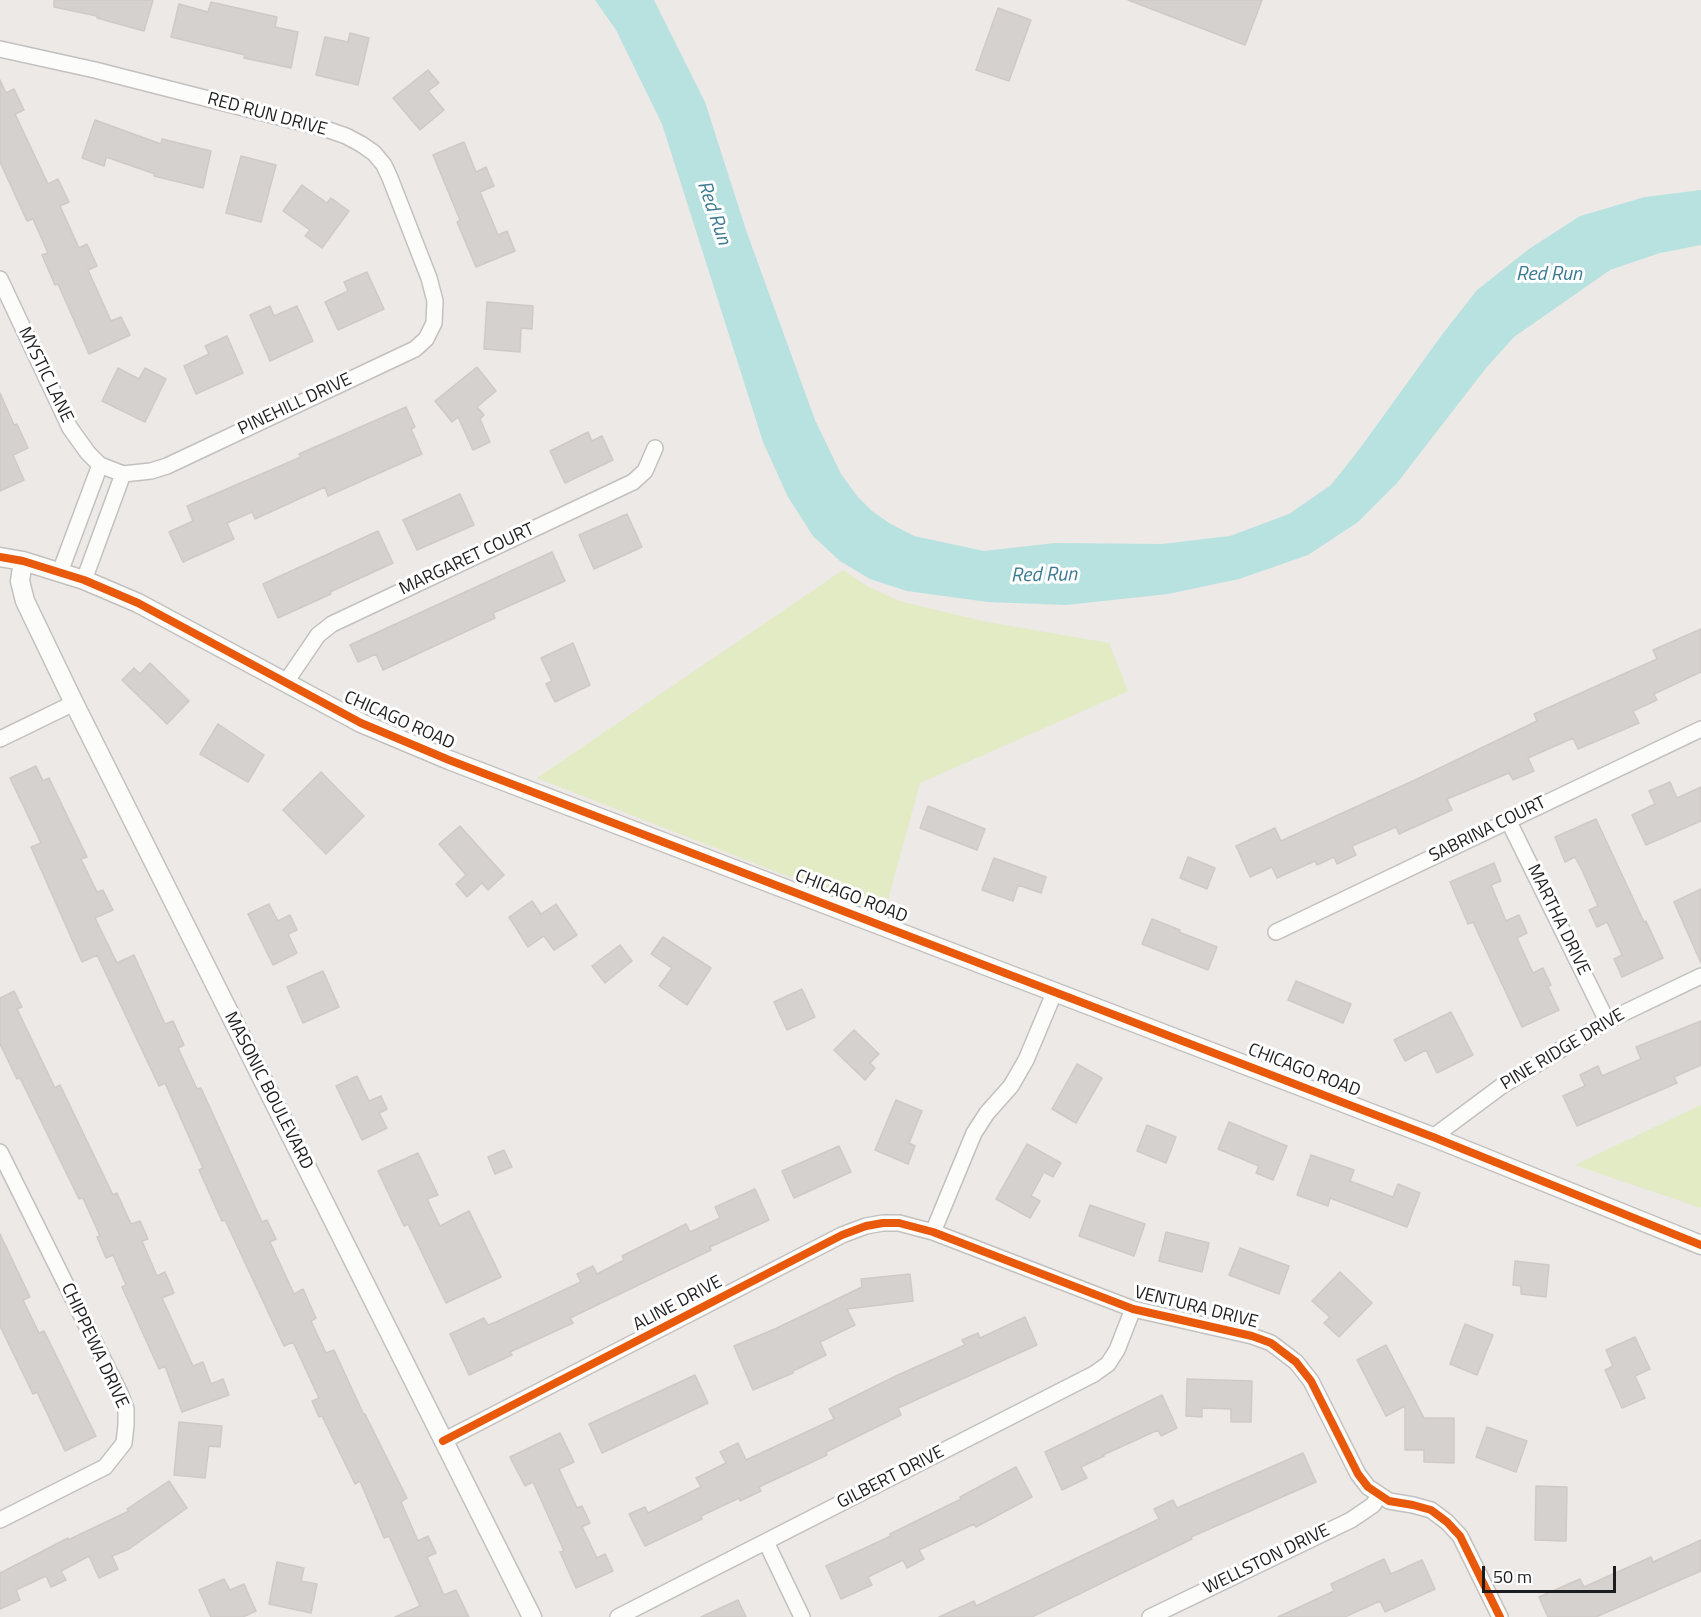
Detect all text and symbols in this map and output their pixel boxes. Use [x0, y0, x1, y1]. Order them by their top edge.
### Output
street label: RED RUN DRIVE [205, 89, 329, 141]
water label: Red Run [691, 178, 735, 248]
water label: Red Run [1516, 263, 1582, 287]
street label: MYSTIC LANE [13, 324, 77, 426]
street label: PINEHILL DRIVE [235, 369, 355, 441]
street label: MARGARET COURT [396, 519, 538, 601]
water label: Red Run [1011, 563, 1077, 589]
street label: CHICAGO ROAD [340, 687, 458, 755]
street label: SABRINA COURT [1426, 792, 1550, 868]
street label: MARTHA DRIVE [1522, 861, 1594, 979]
street label: CHICAGO ROAD [792, 866, 910, 928]
street label: PINE RIDGE DRIVE [1497, 1004, 1629, 1096]
street label: MASONIC BOULEVARD [219, 1008, 317, 1174]
street label: CHICAGO ROAD [1245, 1040, 1363, 1102]
street label: ALINE DRIVE [630, 1272, 726, 1336]
street label: CHIPPEWA DRIVE [56, 1280, 132, 1412]
street label: VENTURA DRIVE [1132, 1282, 1260, 1334]
street label: GILBERT DRIVE [834, 1442, 948, 1514]
street label: WELLSTON DRIVE [1200, 1520, 1334, 1600]
scale bar [1485, 1554, 1618, 1592]
text: 50 m [1493, 1563, 1532, 1590]

